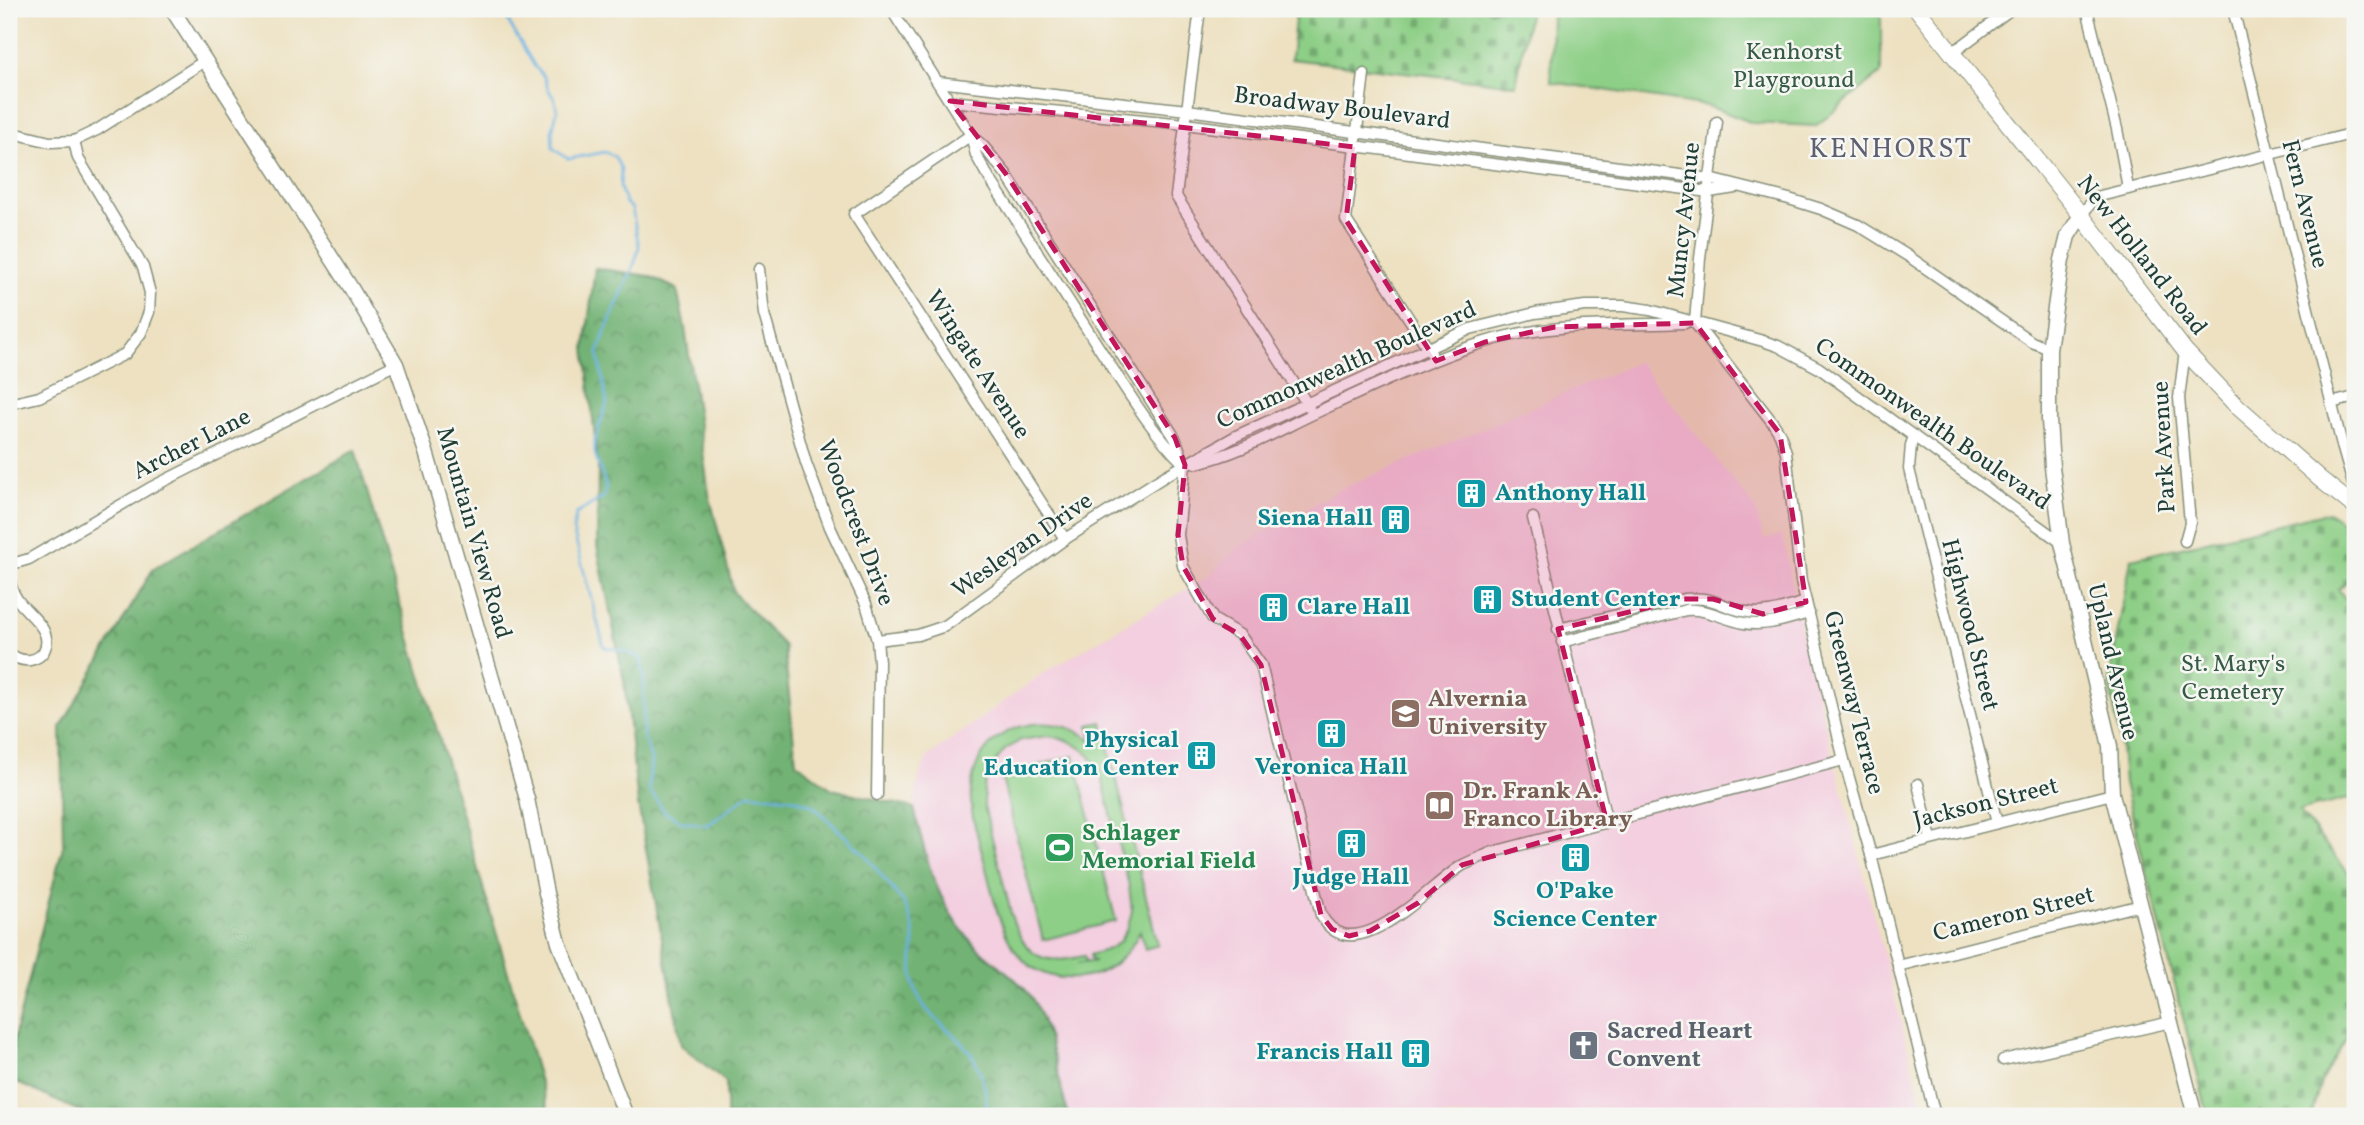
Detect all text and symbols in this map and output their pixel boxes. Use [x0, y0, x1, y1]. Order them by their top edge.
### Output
park label: Kenhorst Playground [1733, 36, 1855, 98]
street label: Broadway Boulevard [1232, 79, 1452, 139]
district label: KENHORST [1809, 130, 1973, 169]
street label: Fern Avenue [2272, 136, 2336, 272]
street label: Muncy Avenue [1660, 141, 1710, 299]
street label: New Holland Road [2067, 169, 2215, 343]
street label: Wingate Avenue [916, 284, 1038, 446]
street label: Commonwealth Boulevard [1212, 293, 1482, 439]
street label: Commonwealth Boulevard [1807, 330, 2057, 520]
street label: Park Avenue [2145, 380, 2185, 514]
street label: Archer Lane [127, 401, 257, 489]
street label: Mountain View Road [426, 423, 520, 643]
street label: Woodcrest Drive [808, 435, 902, 611]
building icon: Anthony Hall [1455, 477, 1489, 511]
place label: Anthony Hall [1495, 477, 1646, 511]
street label: Wesleyan Drive [946, 485, 1100, 607]
place label: Siena Hall [1257, 502, 1373, 536]
building icon: Siena Hall [1379, 502, 1413, 536]
street label: Highwood Street [1931, 535, 2007, 715]
street label: Upland Avenue [2077, 580, 2147, 744]
building icon: Student Center [1471, 583, 1505, 617]
place label: Student Center [1511, 583, 1680, 617]
building icon: Clare Hall [1257, 591, 1291, 625]
place label: Clare Hall [1297, 591, 1410, 625]
street label: Greenway Terrace [1814, 608, 1892, 798]
park label: St. Mary's Cemetery [2181, 648, 2285, 710]
place label: Alvernia University [1428, 683, 1548, 745]
school or university icon: Alvernia University [1388, 697, 1422, 731]
building icon: Veronica Hall [1314, 717, 1348, 751]
place label: Physical Education Center [984, 724, 1179, 786]
building icon: Physical Education Center [1185, 738, 1219, 772]
place label: Veronica Hall [1255, 751, 1407, 785]
street label: Jackson Street [1910, 770, 2062, 838]
place label: Dr. Frank A. Franco Library [1463, 775, 1633, 837]
library icon: Dr. Frank A. Franco Library [1423, 789, 1457, 823]
place label: Schlager Memorial Field [1082, 817, 1256, 879]
building icon: Judge Hall [1334, 827, 1368, 861]
sports icon: Schlager Memorial Field [1042, 831, 1076, 865]
building icon: O'Pake Science Center [1558, 841, 1592, 875]
place label: Judge Hall [1292, 861, 1409, 895]
place label: O'Pake Science Center [1493, 875, 1657, 937]
street label: Cameron Street [1930, 879, 2098, 951]
place label: Sacred Heart Convent [1607, 1015, 1752, 1077]
church icon: Sacred Heart Convent [1567, 1029, 1601, 1063]
place label: Francis Hall [1256, 1036, 1393, 1070]
building icon: Francis Hall [1399, 1036, 1433, 1070]

